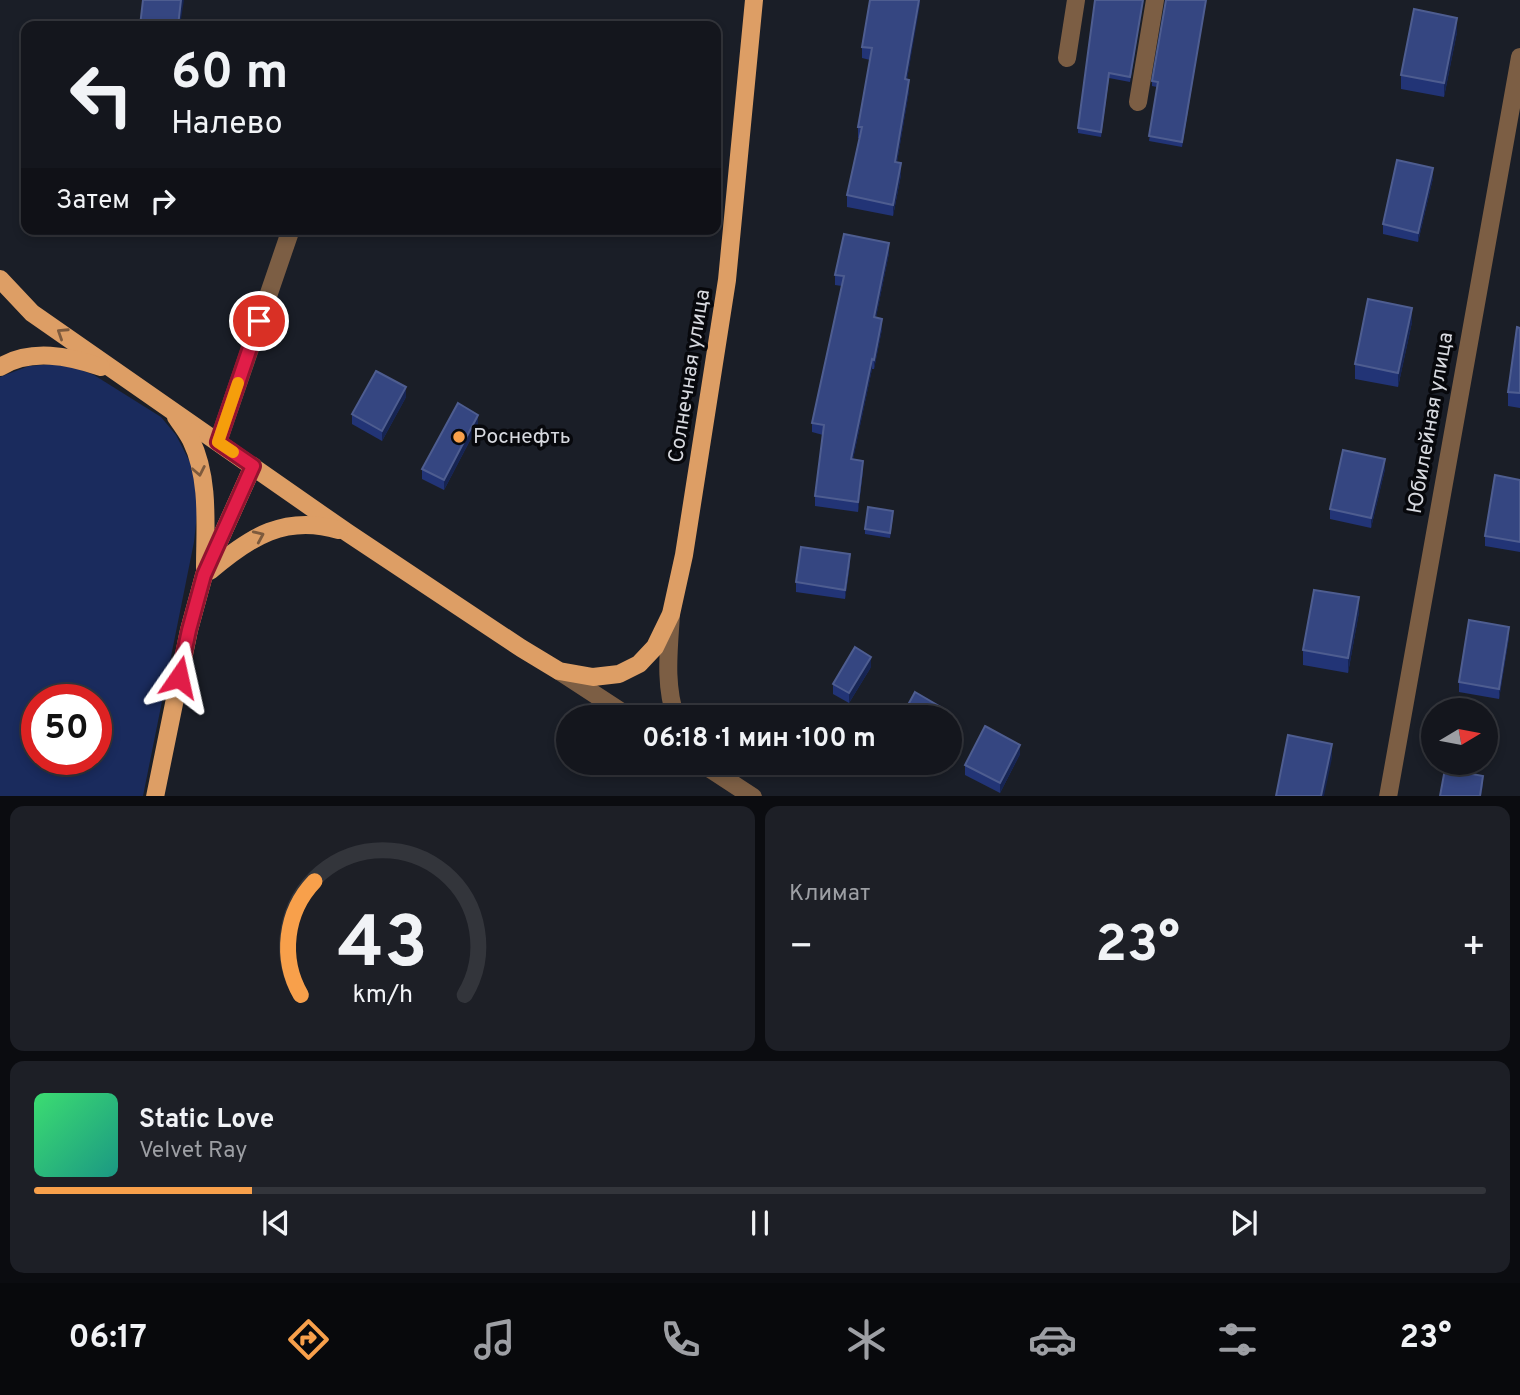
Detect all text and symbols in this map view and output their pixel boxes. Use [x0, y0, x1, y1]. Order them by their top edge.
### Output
text: 60 m [171, 44, 289, 106]
icon: left [56, 49, 147, 140]
text: Налево [171, 105, 283, 145]
icon: right [144, 182, 182, 220]
text: Затем [56, 185, 130, 218]
street label: Солнечная улица [663, 287, 717, 465]
pin [229, 291, 289, 351]
icon: arrive [240, 302, 278, 340]
one-way arrow [57, 329, 70, 342]
street label: Юбилейная улица [1402, 330, 1460, 516]
place label: Роснефть [473, 424, 571, 451]
marker: Роснефть [451, 429, 467, 445]
one-way arrow [191, 465, 206, 477]
one-way arrow [252, 530, 265, 544]
position arrow [142, 640, 216, 714]
speed limit sign: 50 [21, 684, 112, 775]
north arrow [1421, 698, 1498, 775]
map controls [1421, 698, 1498, 775]
text: 06:18 · 1 мин · 100 m [642, 723, 876, 756]
text: Климат [789, 880, 870, 909]
text: 43 [337, 901, 428, 993]
text: 23° [1095, 914, 1180, 980]
text: − [789, 924, 814, 973]
text: + [1461, 924, 1486, 973]
text: km/h [352, 979, 413, 1011]
text: Static Love [139, 1104, 274, 1137]
text: Velvet Ray [139, 1137, 247, 1166]
icon: previous [257, 1204, 295, 1242]
icon: pause [741, 1204, 779, 1242]
icon: next [1225, 1204, 1263, 1242]
icon: directions [284, 1315, 333, 1364]
icon: music [470, 1315, 519, 1364]
icon: phone [656, 1315, 705, 1364]
icon: climate [842, 1315, 891, 1364]
icon: car [1028, 1315, 1077, 1364]
icon: filters [1213, 1315, 1262, 1364]
text: 06:17 [68, 1319, 147, 1359]
text: 23° [1399, 1319, 1452, 1359]

